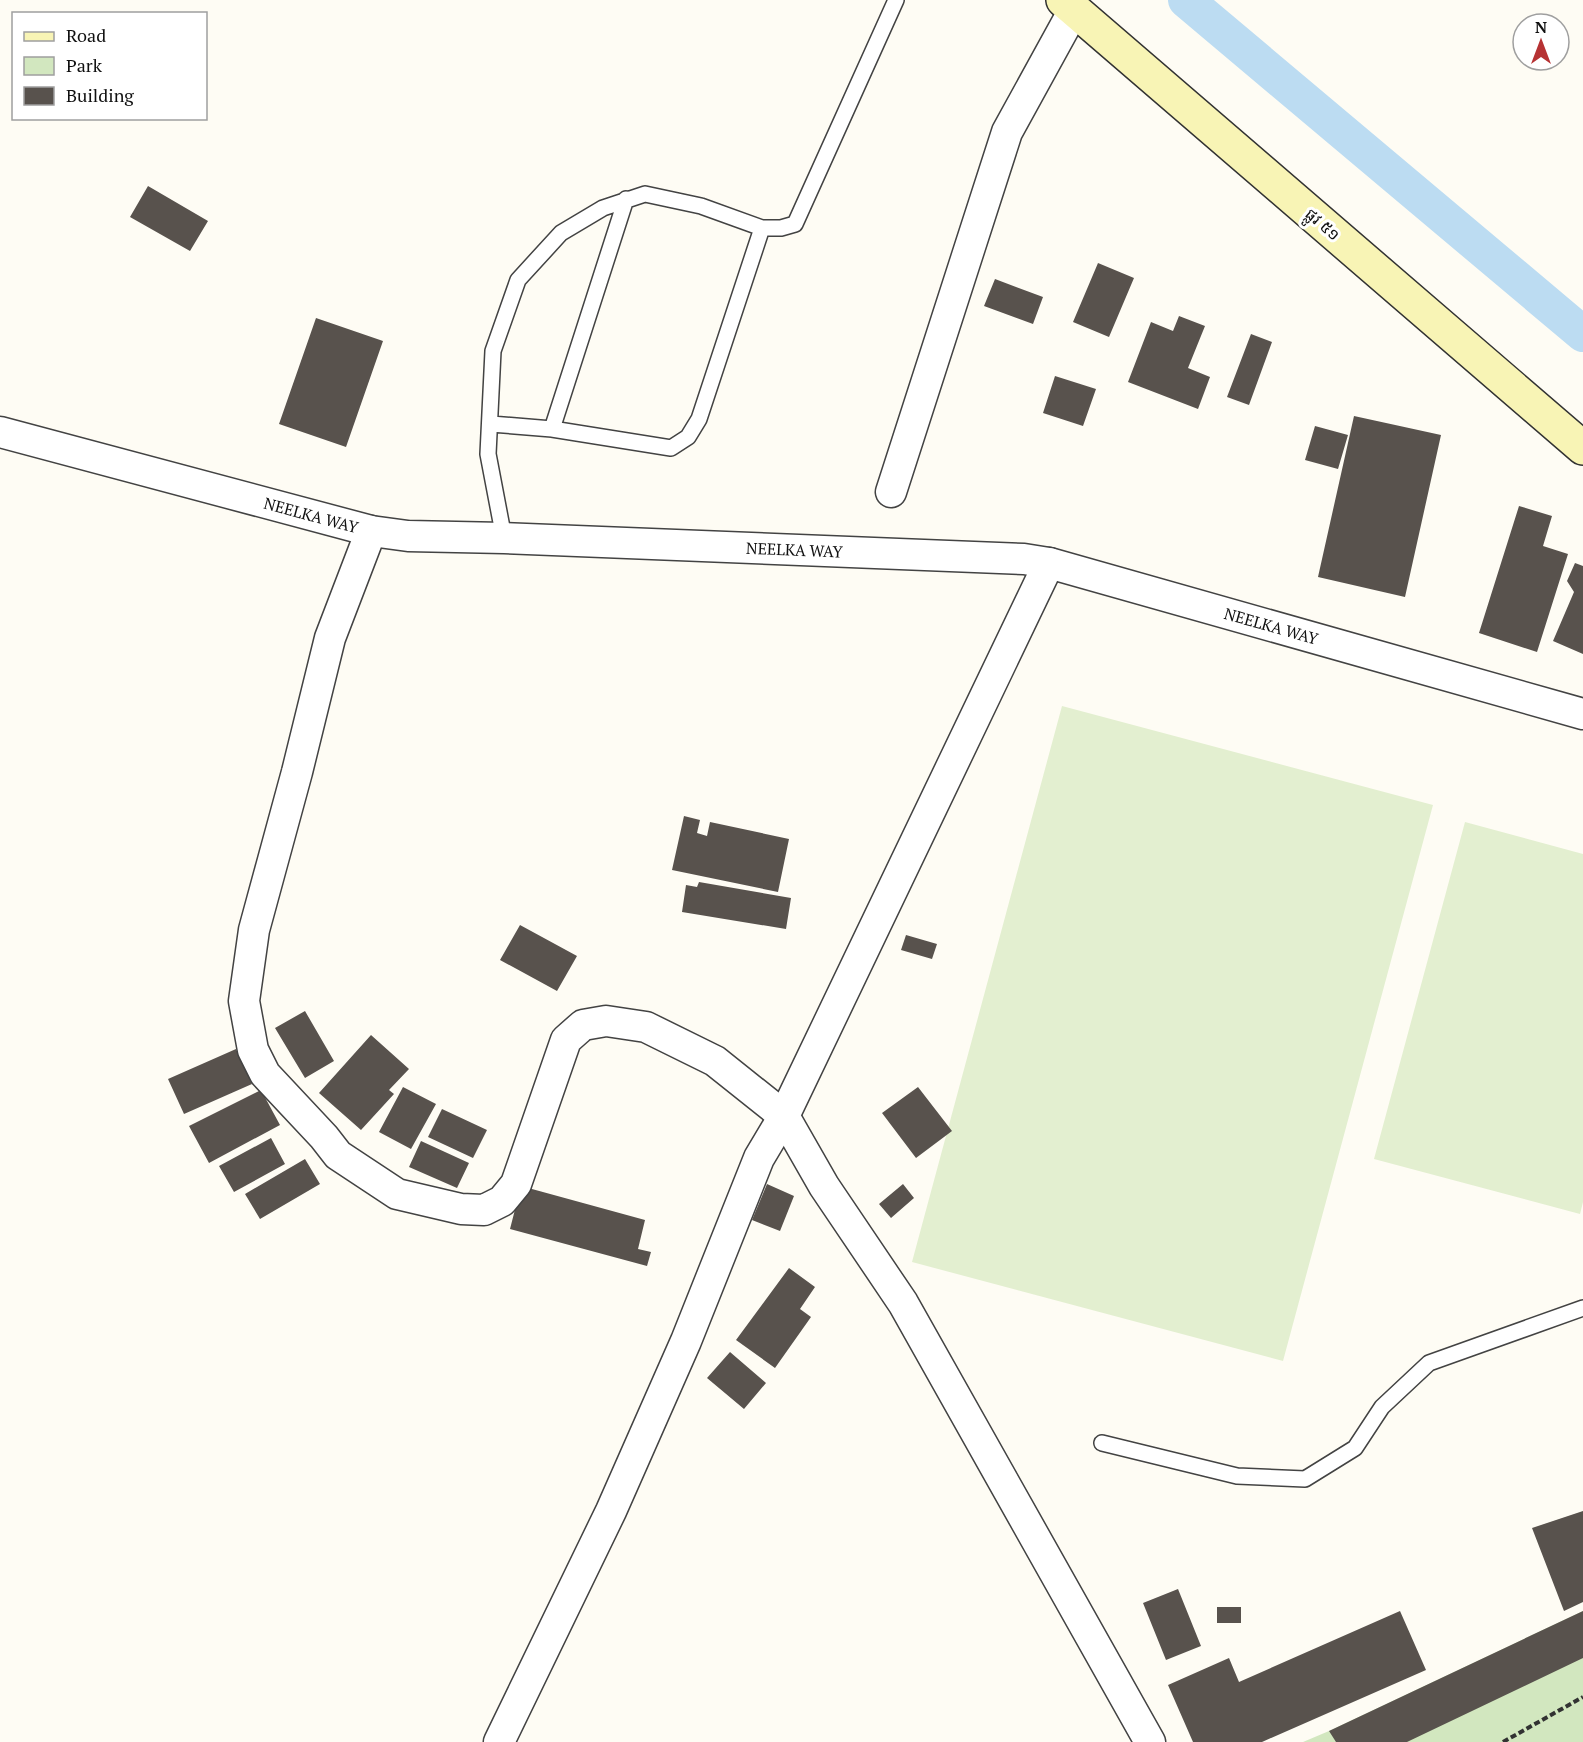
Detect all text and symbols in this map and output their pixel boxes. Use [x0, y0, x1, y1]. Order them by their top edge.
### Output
legend [12, 12, 207, 120]
north arrow [1511, 12, 1571, 72]
text: N [1535, 16, 1547, 38]
text: Road [66, 23, 106, 47]
text: Park [66, 53, 103, 77]
text: Building [66, 83, 134, 107]
street label: ផ្លូវ ៥១ [1298, 203, 1345, 248]
street label: NEELKA WAY [261, 492, 361, 538]
street label: NEELKA WAY [746, 537, 844, 563]
street label: NEELKA WAY [1222, 602, 1321, 650]

